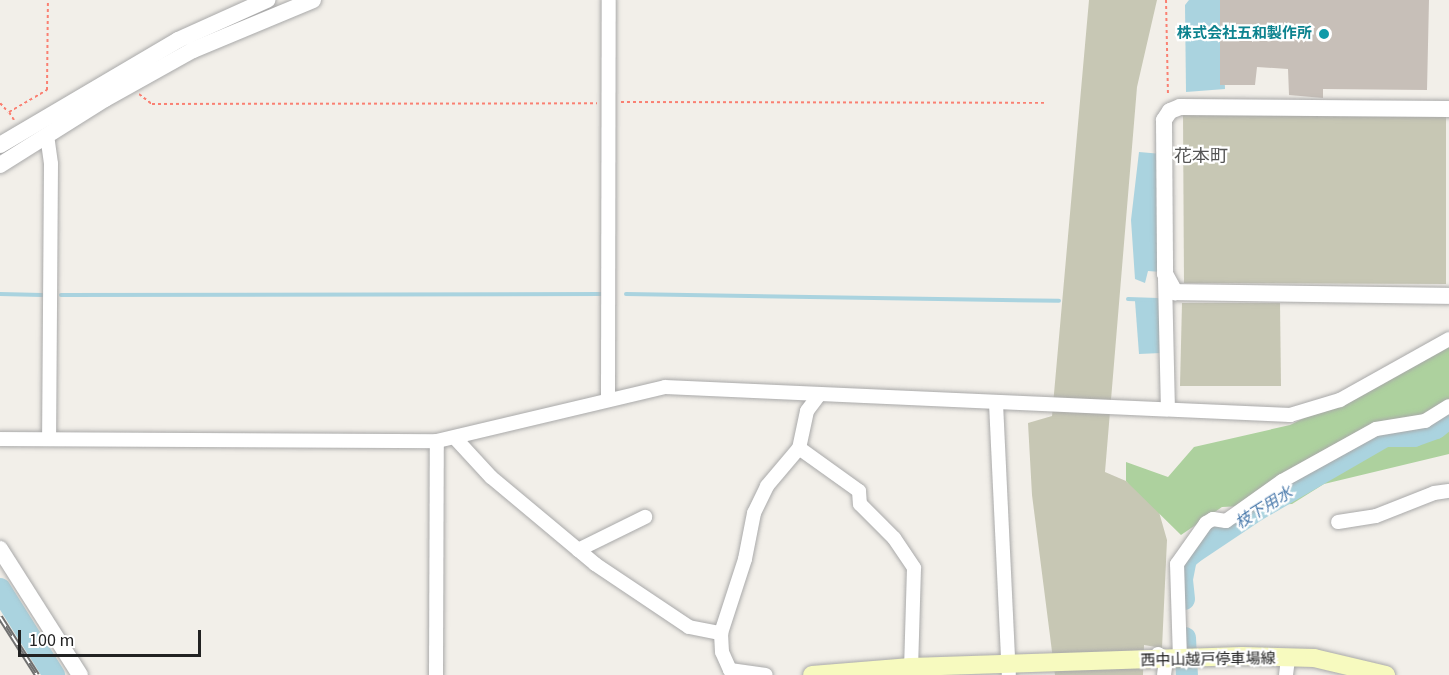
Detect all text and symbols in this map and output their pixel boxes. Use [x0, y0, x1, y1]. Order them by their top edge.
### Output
place label: 株式会社五和製作所 [1177, 25, 1312, 43]
marker: 株式会社五和製作所 [1317, 27, 1331, 41]
district label: 花本町 [1174, 146, 1228, 168]
water label: 枝下用水 [1232, 483, 1296, 533]
scale bar [21, 618, 204, 656]
text: 100 m [29, 628, 74, 653]
street label: 西中山越戸停車場線 [1140, 650, 1276, 670]

